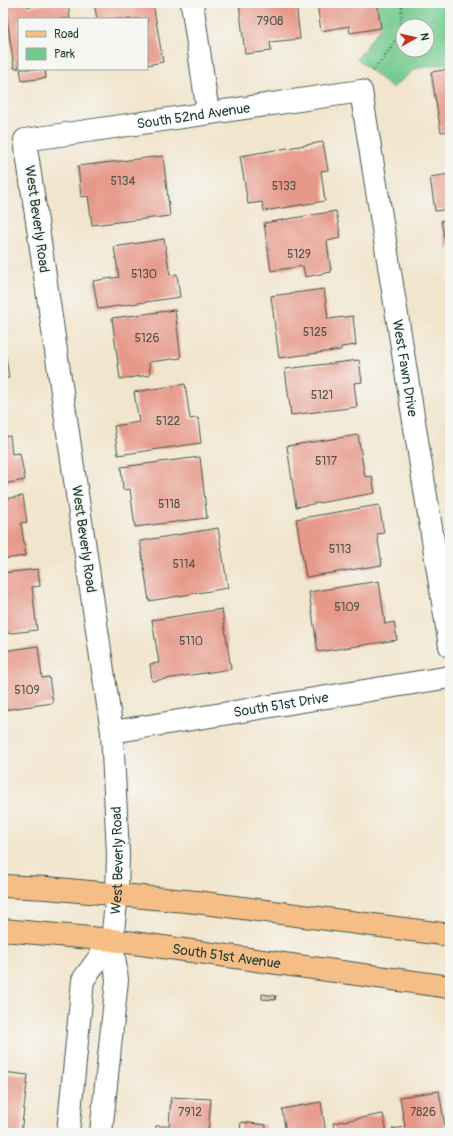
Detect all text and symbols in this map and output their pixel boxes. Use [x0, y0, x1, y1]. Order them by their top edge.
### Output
house number: 7908 [257, 14, 283, 29]
legend [18, 18, 148, 70]
north arrow [395, 18, 435, 58]
text: Road [54, 27, 79, 42]
text: N [417, 32, 431, 42]
text: Park [54, 47, 75, 62]
street label: South 52nd Avenue [135, 99, 251, 132]
street label: West Beverly Road [21, 164, 53, 274]
house number: 5134 [111, 174, 135, 189]
house number: 5133 [272, 179, 297, 194]
house number: 5129 [287, 247, 311, 262]
house number: 5130 [131, 267, 157, 282]
street label: West Fawn Drive [389, 318, 422, 418]
house number: 5125 [303, 325, 327, 340]
house number: 5126 [135, 331, 159, 346]
house number: 5121 [311, 388, 333, 403]
house number: 5122 [156, 414, 181, 429]
house number: 5117 [315, 454, 338, 469]
street label: West Beverly Road [68, 484, 100, 594]
house number: 5118 [158, 497, 180, 512]
house number: 5113 [329, 542, 352, 557]
house number: 5114 [173, 557, 195, 572]
house number: 5109 [334, 600, 360, 615]
house number: 5110 [179, 634, 203, 649]
house number: 5109 [14, 683, 40, 698]
street label: South 51st Drive [232, 688, 330, 721]
street label: West Beverly Road [106, 806, 127, 915]
street label: South 51st Avenue [171, 940, 282, 972]
house number: 7912 [178, 1105, 202, 1120]
house number: 7826 [410, 1105, 436, 1120]

